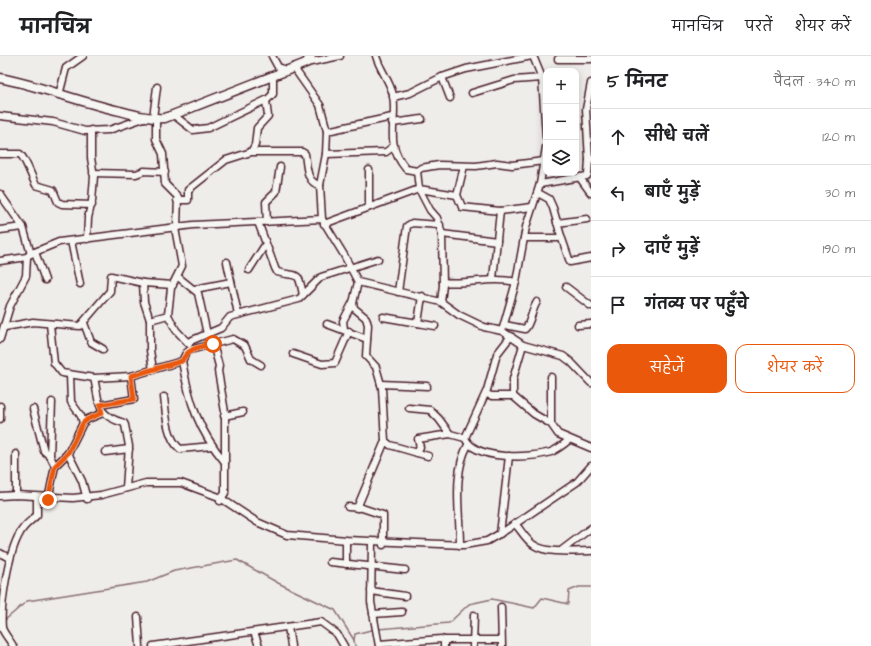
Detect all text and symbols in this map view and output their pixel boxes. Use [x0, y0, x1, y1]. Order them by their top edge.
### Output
text: मानचित्र [20, 14, 91, 41]
text: मानचित्र [672, 17, 723, 37]
text: परतें [745, 17, 773, 37]
text: शेयर करें [795, 17, 851, 37]
map controls [543, 68, 579, 176]
button: + [543, 68, 579, 104]
text: 5 मिनट [607, 70, 667, 94]
text: पैदल · 340 m [774, 73, 855, 91]
button: − [543, 104, 579, 140]
icon: ahead [607, 126, 629, 148]
text: सीधे चलें [645, 126, 709, 147]
text: 120 m [822, 128, 855, 146]
button: layers [543, 140, 579, 176]
icon: left [607, 182, 629, 204]
text: बाएँ मुड़ें [645, 182, 700, 203]
text: 30 m [825, 184, 855, 202]
icon: right [607, 238, 629, 260]
text: दाएँ मुड़ें [645, 238, 699, 259]
text: 190 m [822, 240, 855, 258]
icon: arrive [607, 294, 629, 316]
text: गंतव्य पर पहुँचे [645, 294, 748, 315]
route start [204, 335, 222, 353]
button: सहेजें [607, 344, 727, 393]
button: शेयर करें [735, 344, 855, 393]
route end [39, 491, 57, 509]

